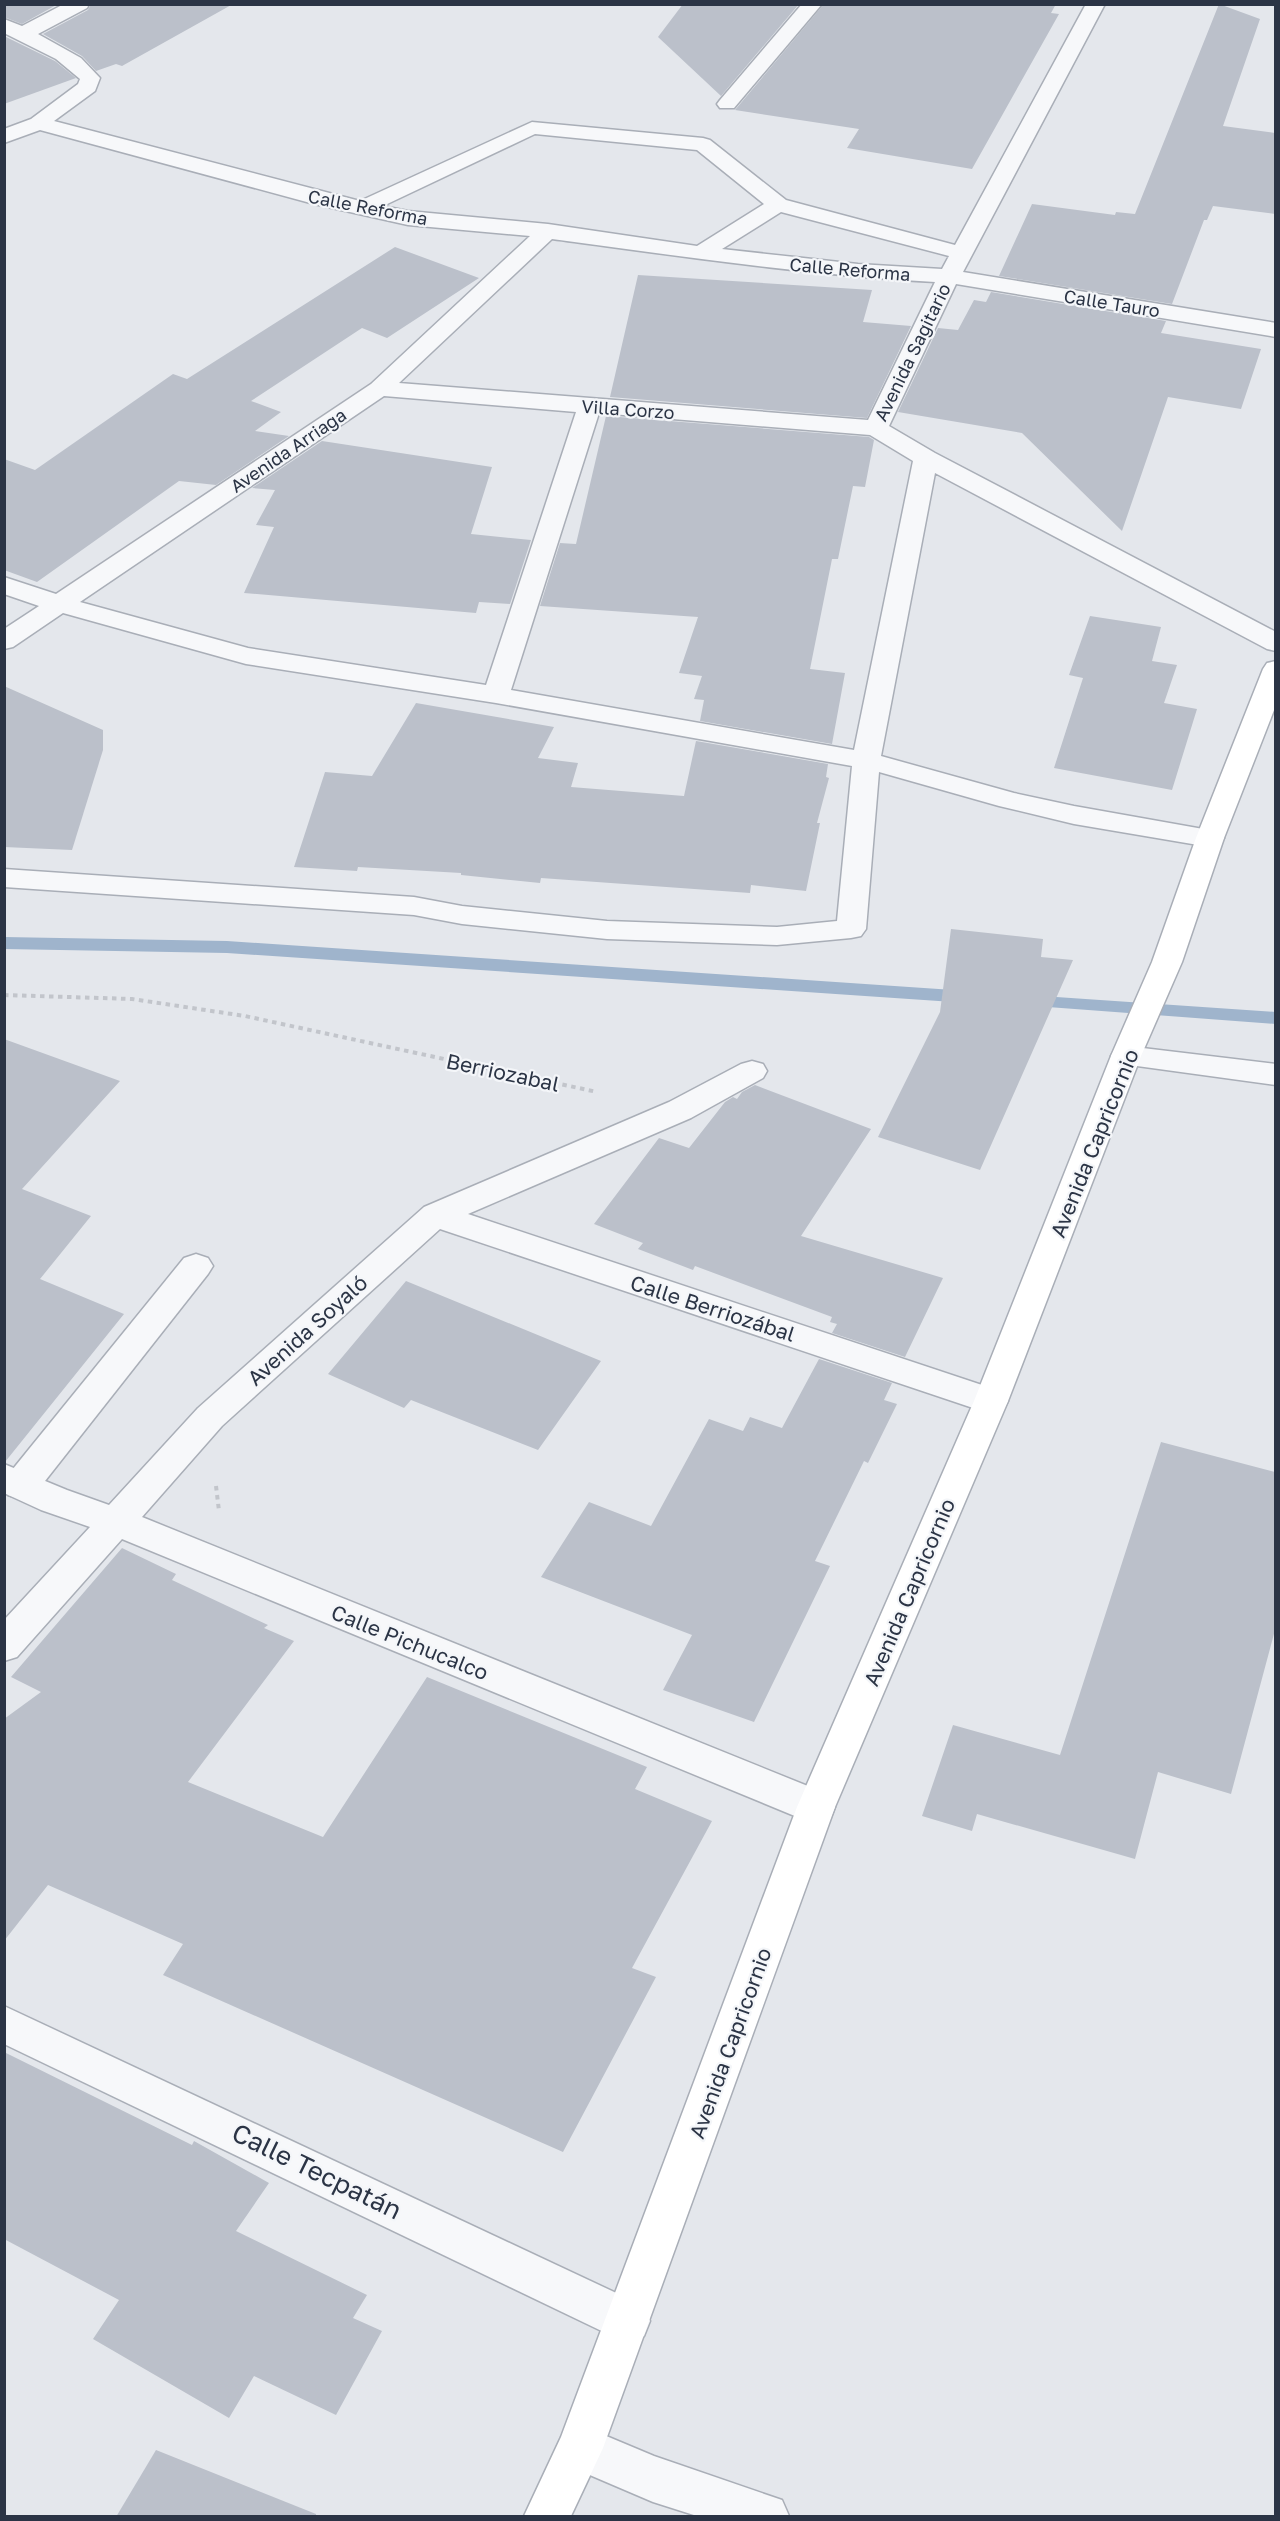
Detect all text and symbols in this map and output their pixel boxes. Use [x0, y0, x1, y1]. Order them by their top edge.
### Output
street label: Calle Reforma [306, 185, 430, 229]
street label: Calle Reforma [789, 253, 911, 285]
street label: Avenida Sagitario [869, 280, 955, 424]
street label: Calle Tauro [1062, 285, 1162, 321]
street label: Villa Corzo [581, 395, 675, 423]
street label: Avenida Arriaga [226, 403, 350, 497]
street label: Avenida Capricornio [1044, 1045, 1144, 1241]
street label: Berriozabal [444, 1047, 562, 1097]
street label: Avenida Soyaló [242, 1269, 372, 1391]
street label: Calle Berriozábal [627, 1269, 799, 1347]
street label: Avenida Capricornio [858, 1494, 960, 1690]
street label: Calle Pichucalco [328, 1599, 492, 1685]
street label: Avenida Capricornio [683, 1944, 777, 2142]
street label: Calle Tecpatán [227, 2117, 407, 2225]

